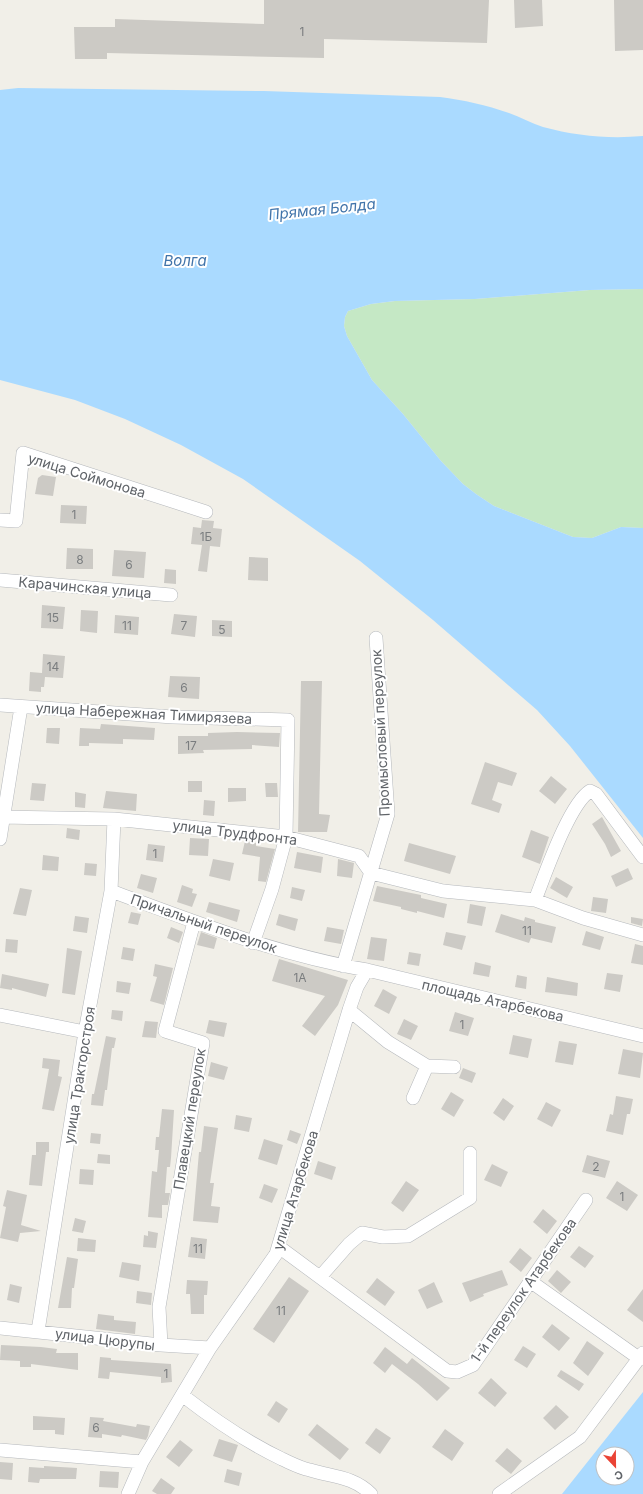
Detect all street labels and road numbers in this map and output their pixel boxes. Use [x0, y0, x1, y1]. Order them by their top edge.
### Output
street label: улица Соймонова [26, 449, 148, 501]
street label: Карачинская улица [18, 573, 152, 601]
street label: Промысловый переулок [367, 649, 393, 817]
street label: улица Набережная Тимирязева [35, 699, 253, 727]
street label: улица Трудфронта [172, 816, 298, 848]
street label: Причальный переулок [128, 890, 280, 956]
street label: площадь Атарбекова [420, 975, 566, 1025]
street label: улица Тракторстроя [60, 1005, 98, 1145]
street label: Плавецкий переулок [169, 1047, 209, 1191]
street label: улица Атарбекова [269, 1128, 321, 1252]
street label: 1-й переулок Атарбекова [467, 1214, 579, 1366]
street label: улица Цюрупы [54, 1324, 156, 1354]

